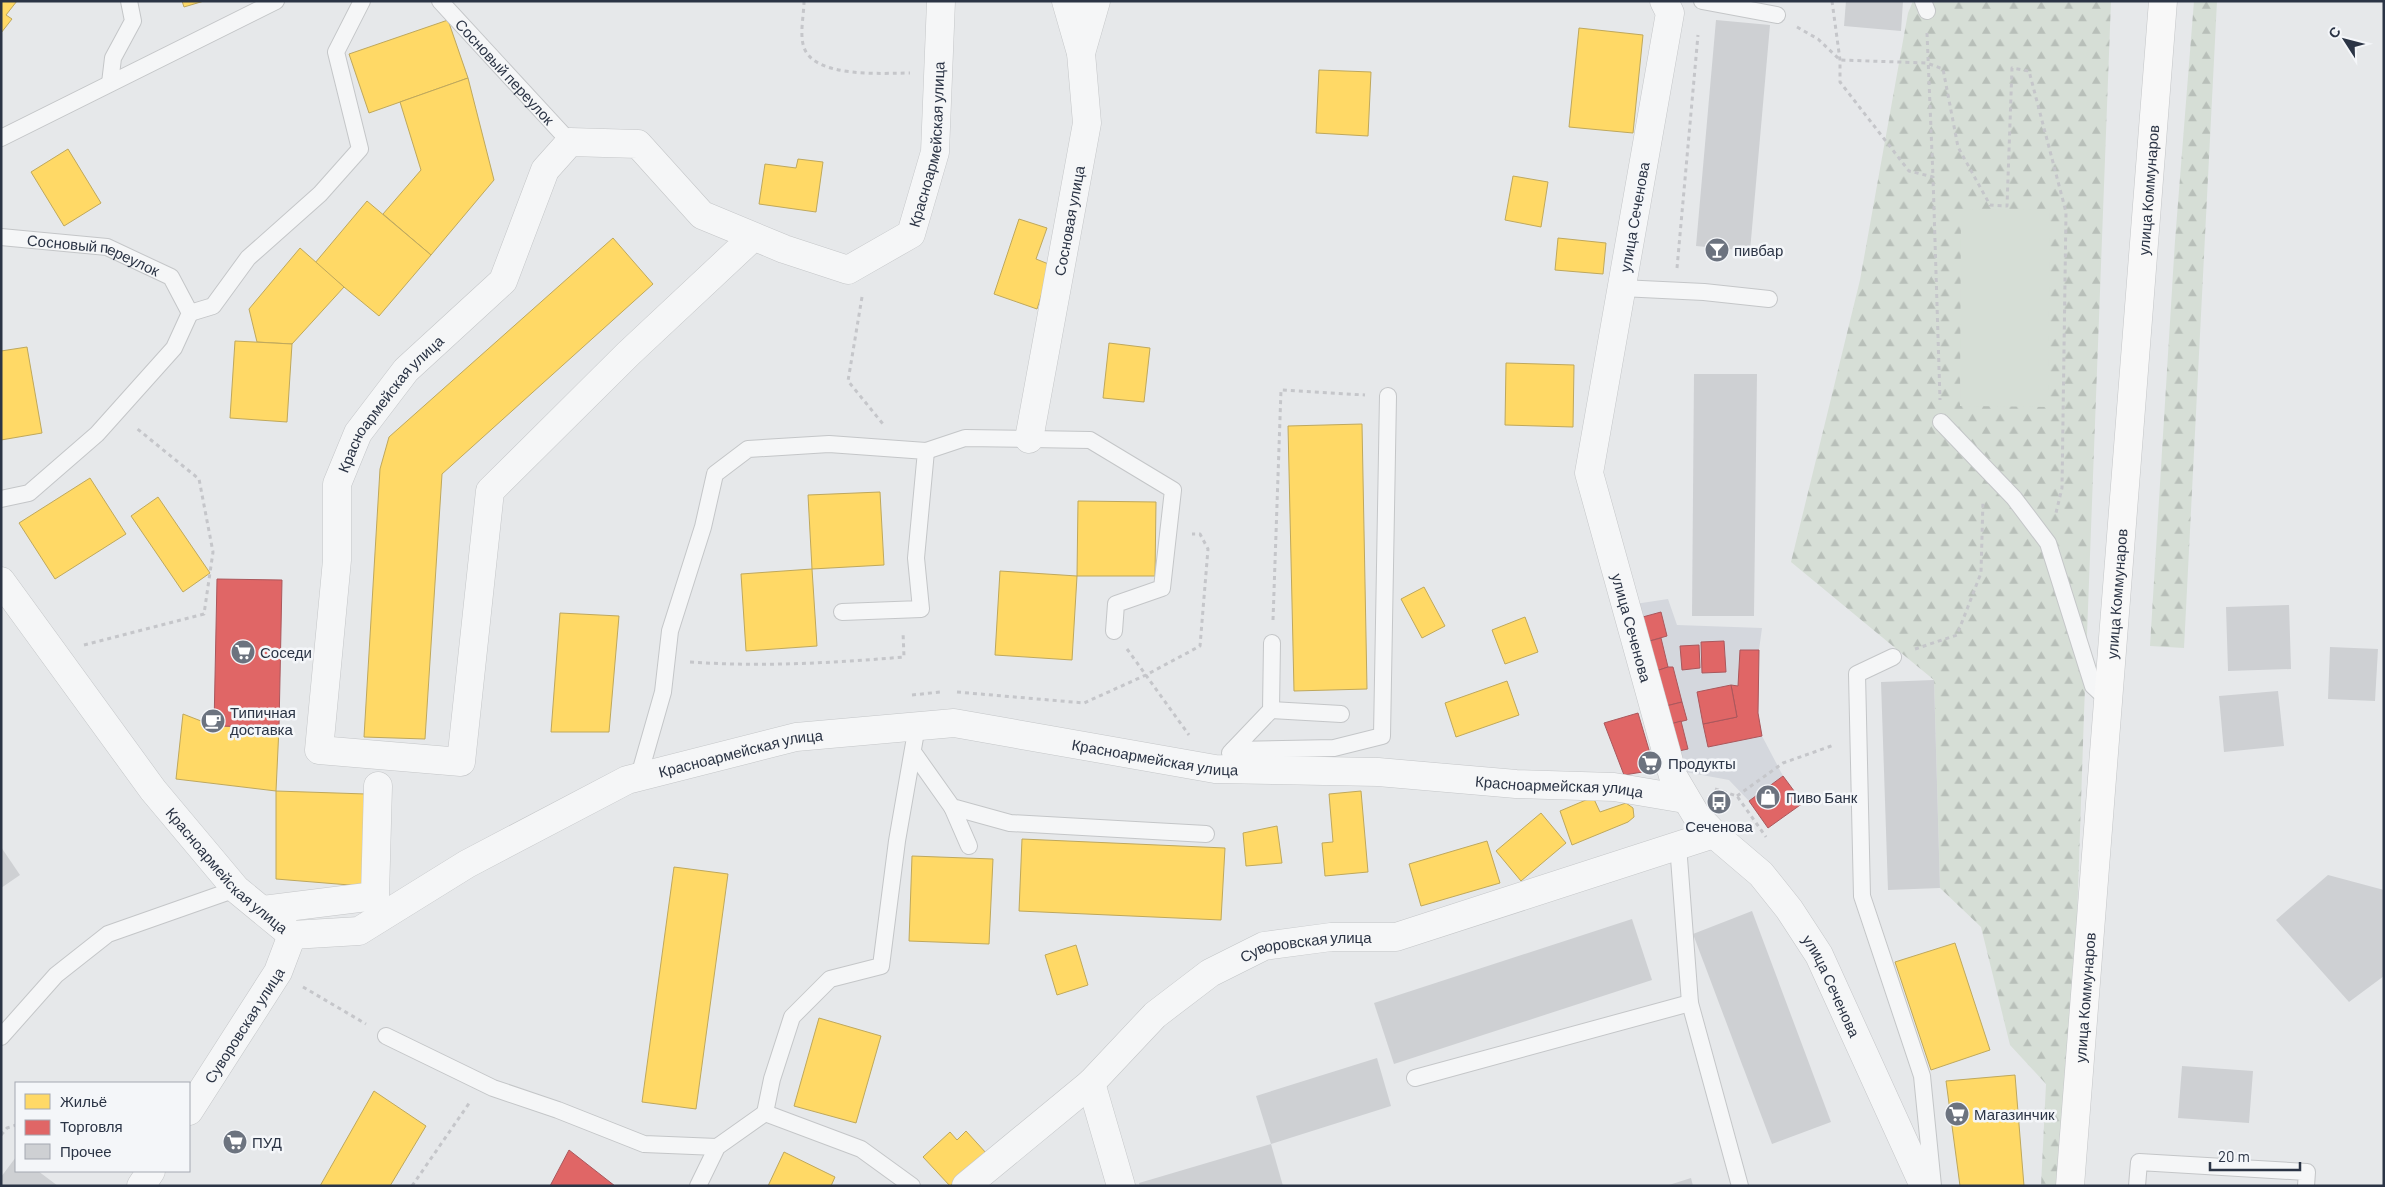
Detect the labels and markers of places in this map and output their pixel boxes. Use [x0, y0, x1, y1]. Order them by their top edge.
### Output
bar icon: пивбар [1704, 237, 1730, 263]
place label: пивбар [1734, 241, 1783, 259]
supermarket icon: Соседи [230, 639, 256, 665]
place label: Соседи [260, 643, 312, 661]
place label: Типичная доставка [230, 703, 296, 738]
cafe icon: Типичная доставка [200, 708, 226, 734]
supermarket icon: Продукты [1637, 750, 1663, 776]
place label: Продукты [1668, 754, 1736, 772]
shop icon: Пиво Банк [1755, 784, 1781, 810]
place label: Пиво Банк [1786, 788, 1858, 806]
bus stop icon: Сеченова [1706, 789, 1732, 815]
place label: Сеченова [1685, 817, 1753, 835]
supermarket icon: Магазинчик [1944, 1101, 1970, 1127]
place label: Магазинчик [1974, 1105, 2055, 1123]
supermarket icon: ПУД [222, 1129, 248, 1155]
place label: ПУД [252, 1133, 282, 1151]

